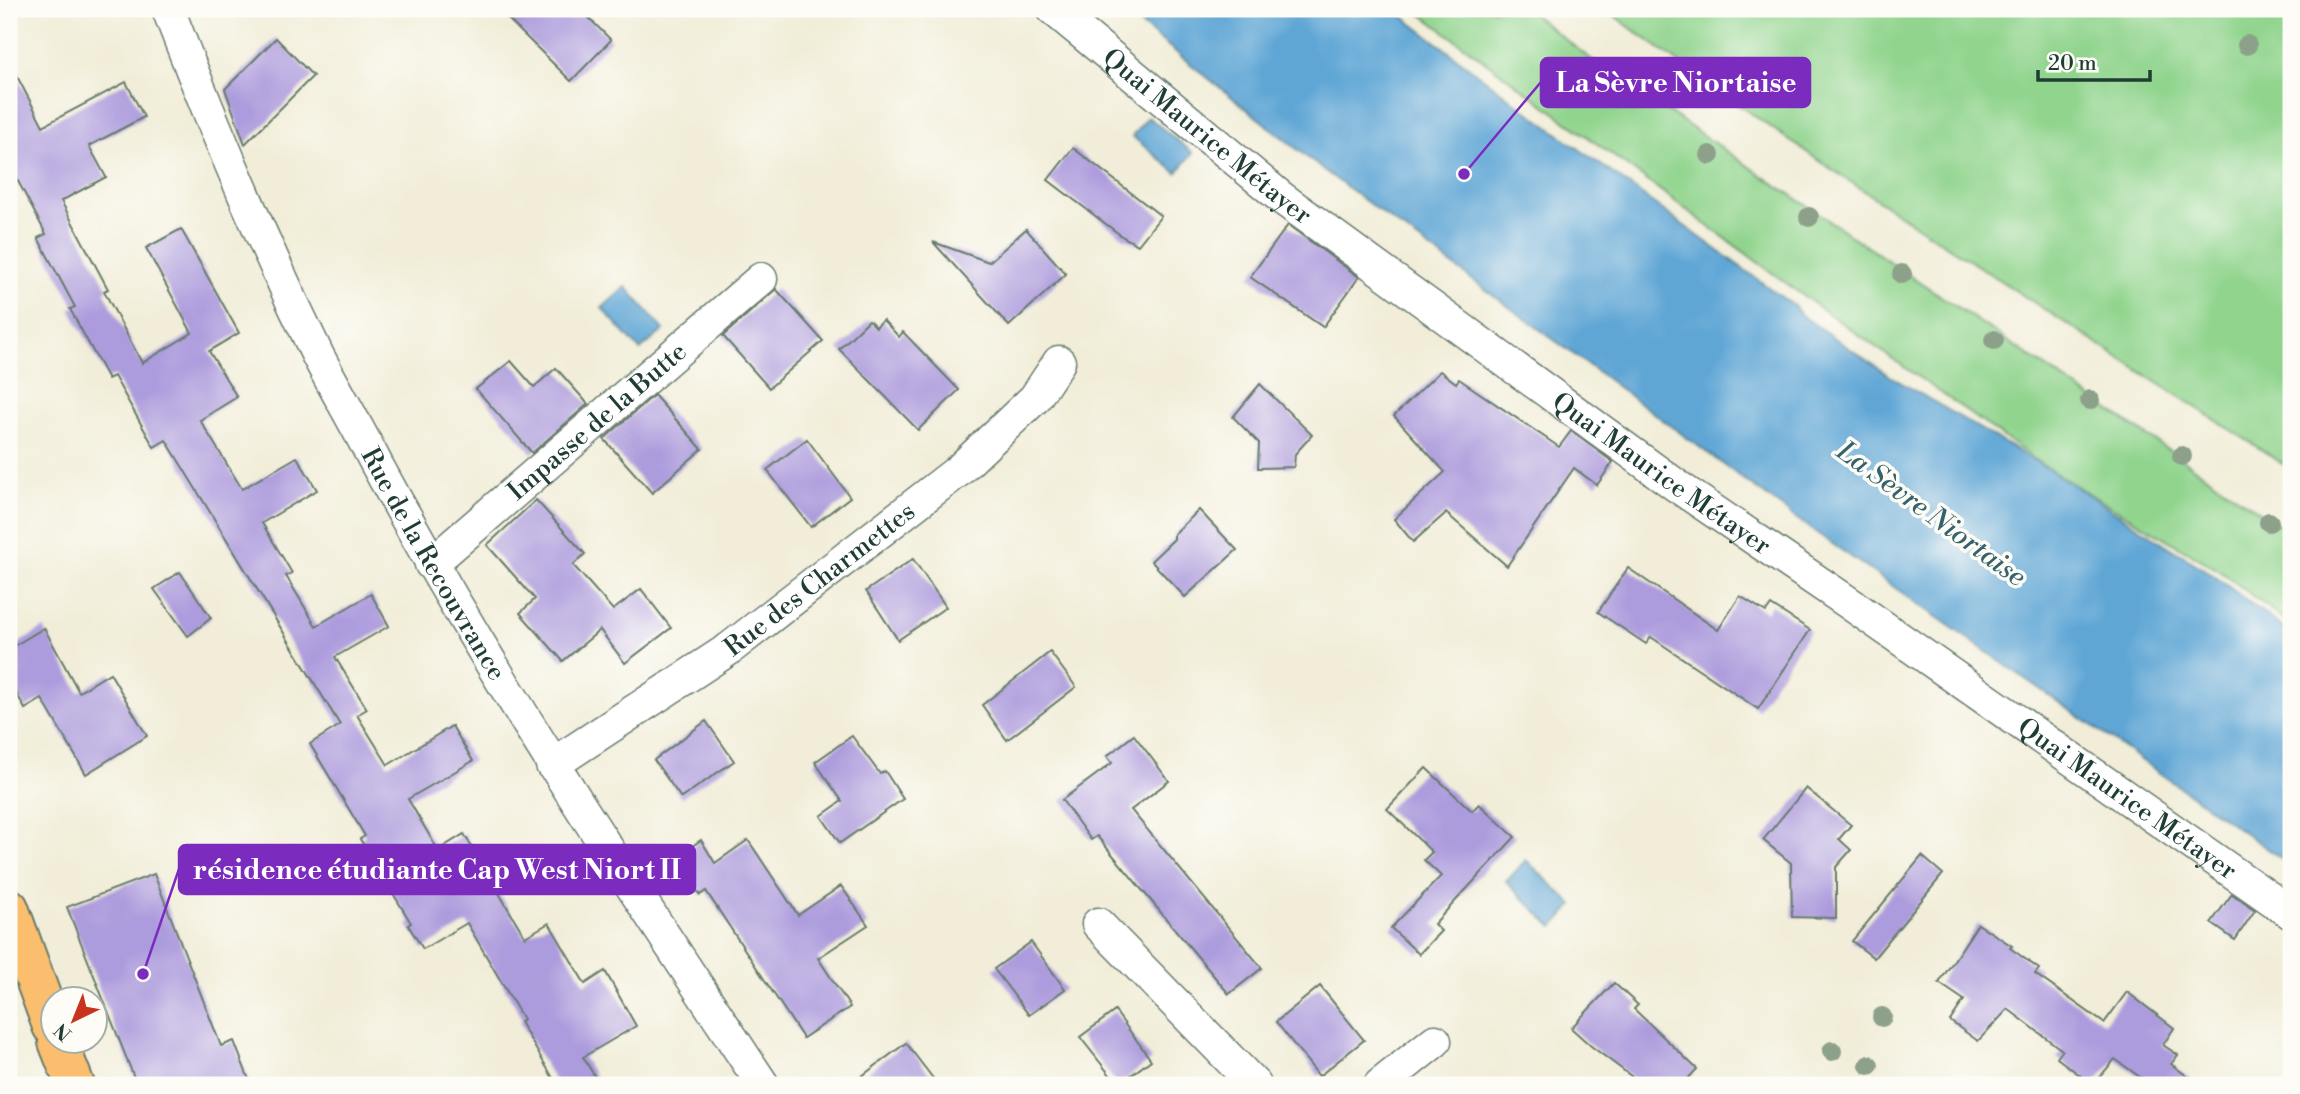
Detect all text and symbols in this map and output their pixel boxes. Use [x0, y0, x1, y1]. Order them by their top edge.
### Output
scale bar [2038, 38, 2150, 82]
street label: Quai Maurice Métayer [1096, 42, 1318, 232]
text: 20 m [2048, 51, 2097, 77]
callout: La Sèvre Niortaise [1541, 58, 1810, 107]
text: La Sèvre Niortaise [1555, 66, 1797, 101]
street label: Impasse de la Butte [501, 336, 693, 508]
street label: Quai Maurice Métayer [1546, 386, 1777, 562]
water label: La Sèvre Niortaise [1829, 433, 2033, 595]
street label: Rue de la Recouvrance [354, 442, 513, 686]
street label: Rue des Charmettes [718, 495, 922, 664]
street label: Quai Maurice Métayer [2011, 711, 2243, 887]
callout: résidence étudiante Cap West Niort II [179, 845, 695, 894]
text: résidence étudiante Cap West Niort II [193, 853, 681, 888]
north arrow [38, 986, 108, 1056]
text: N [49, 1018, 77, 1046]

